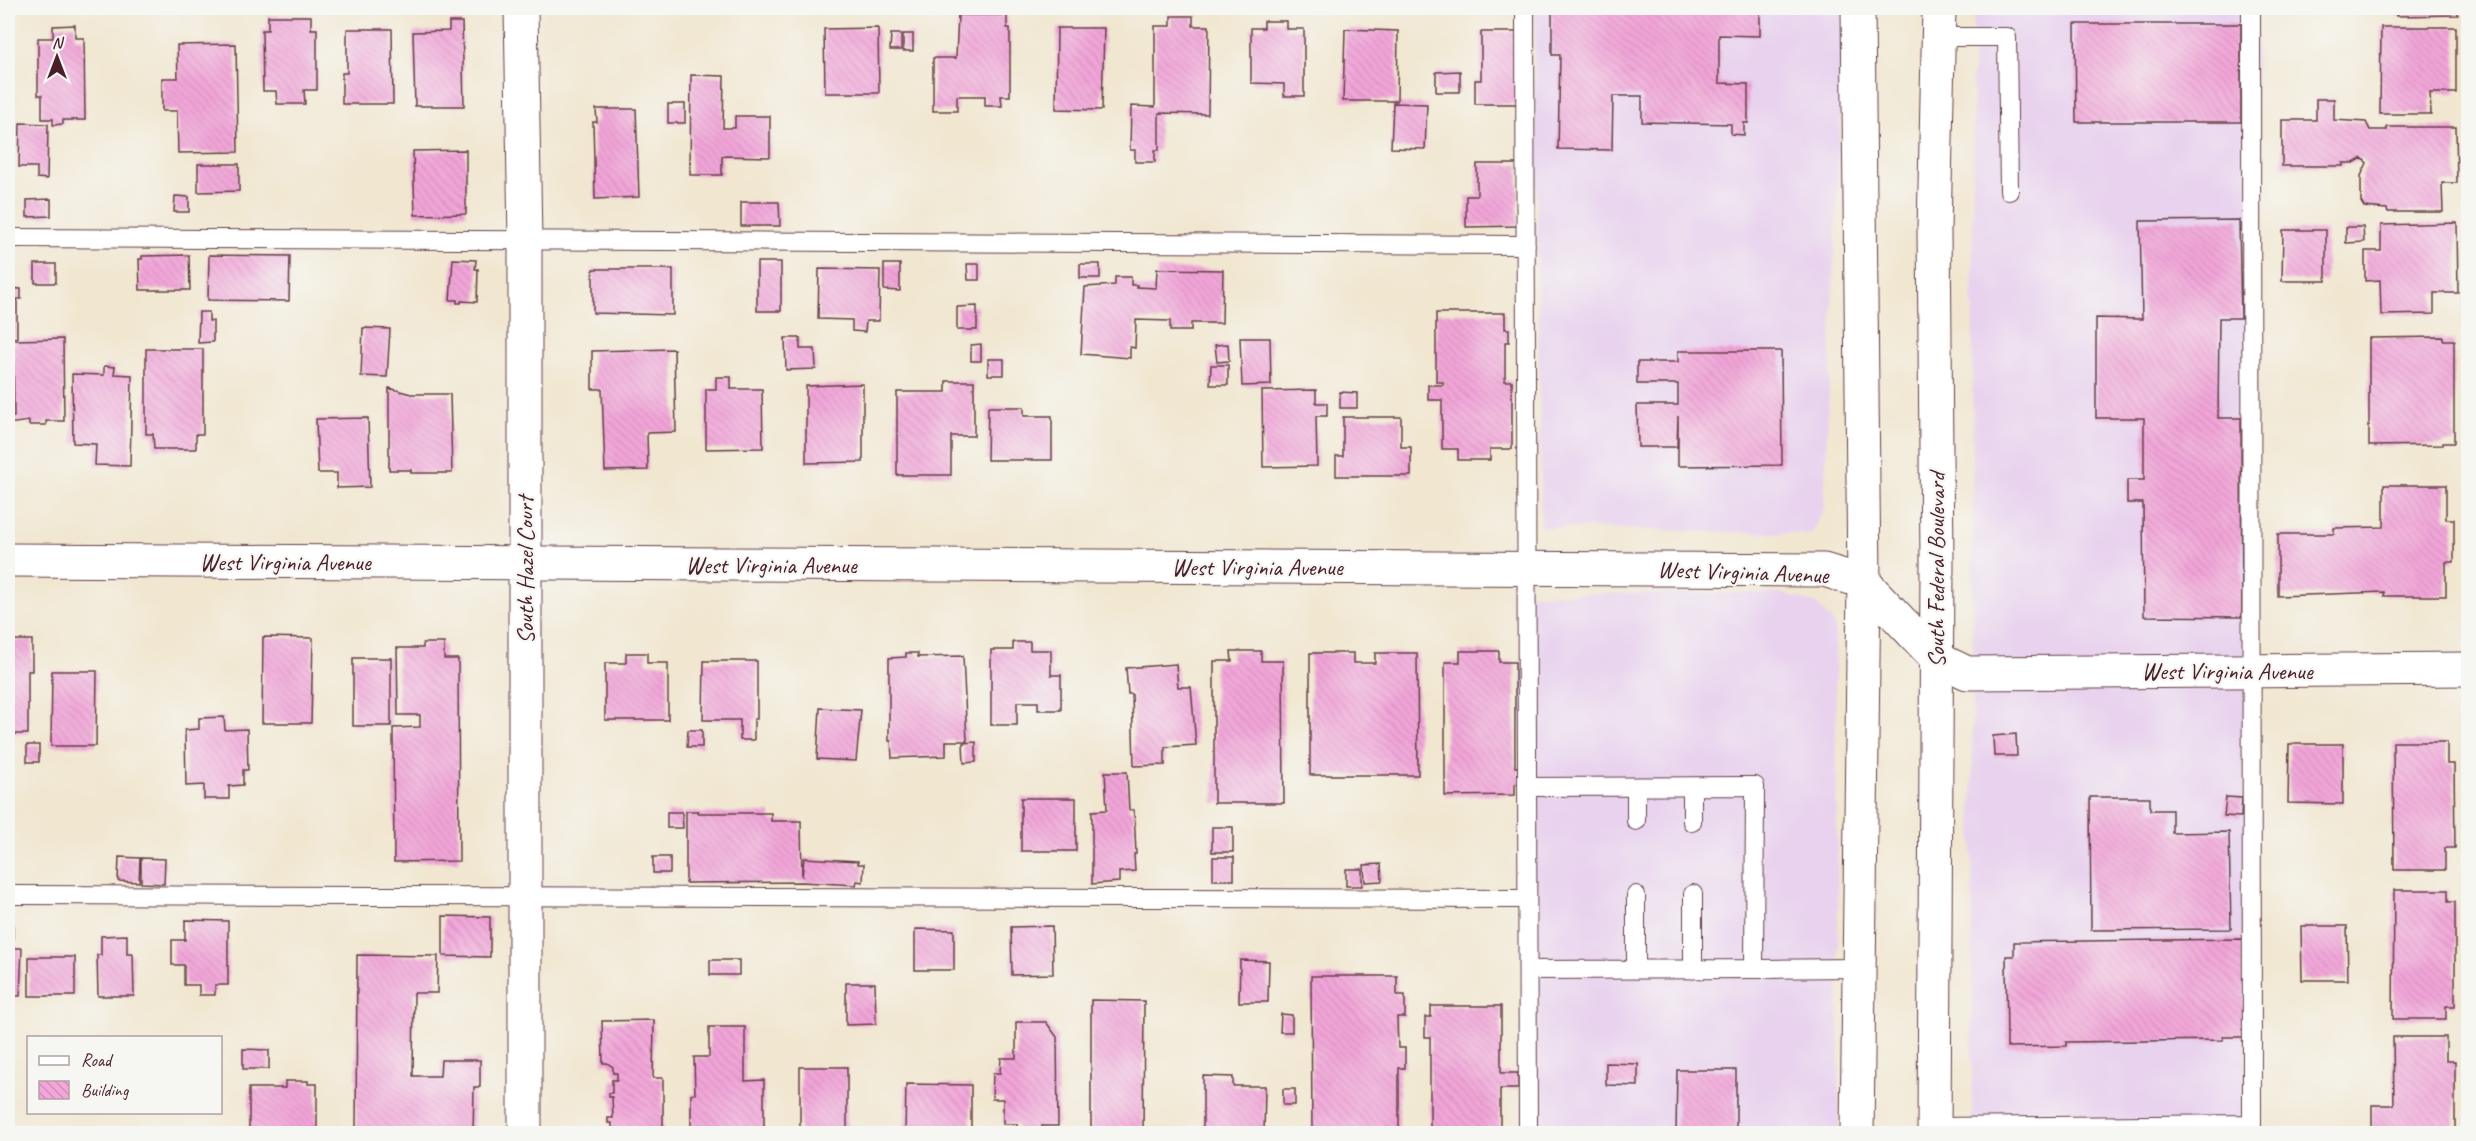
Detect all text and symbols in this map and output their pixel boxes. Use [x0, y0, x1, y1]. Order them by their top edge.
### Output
north arrow [27, 27, 87, 87]
text: N [52, 33, 65, 53]
street label: South Federal Boulevard [1921, 469, 1951, 668]
street label: South Hazel Court [510, 493, 540, 644]
street label: West Virginia Avenue [200, 547, 373, 577]
street label: West Virginia Avenue [686, 550, 859, 580]
street label: West Virginia Avenue [1172, 552, 1345, 582]
street label: West Virginia Avenue [1657, 554, 1831, 590]
street label: West Virginia Avenue [2142, 656, 2315, 686]
legend [27, 1036, 222, 1114]
text: Road [81, 1049, 114, 1071]
text: Building [81, 1079, 130, 1101]

